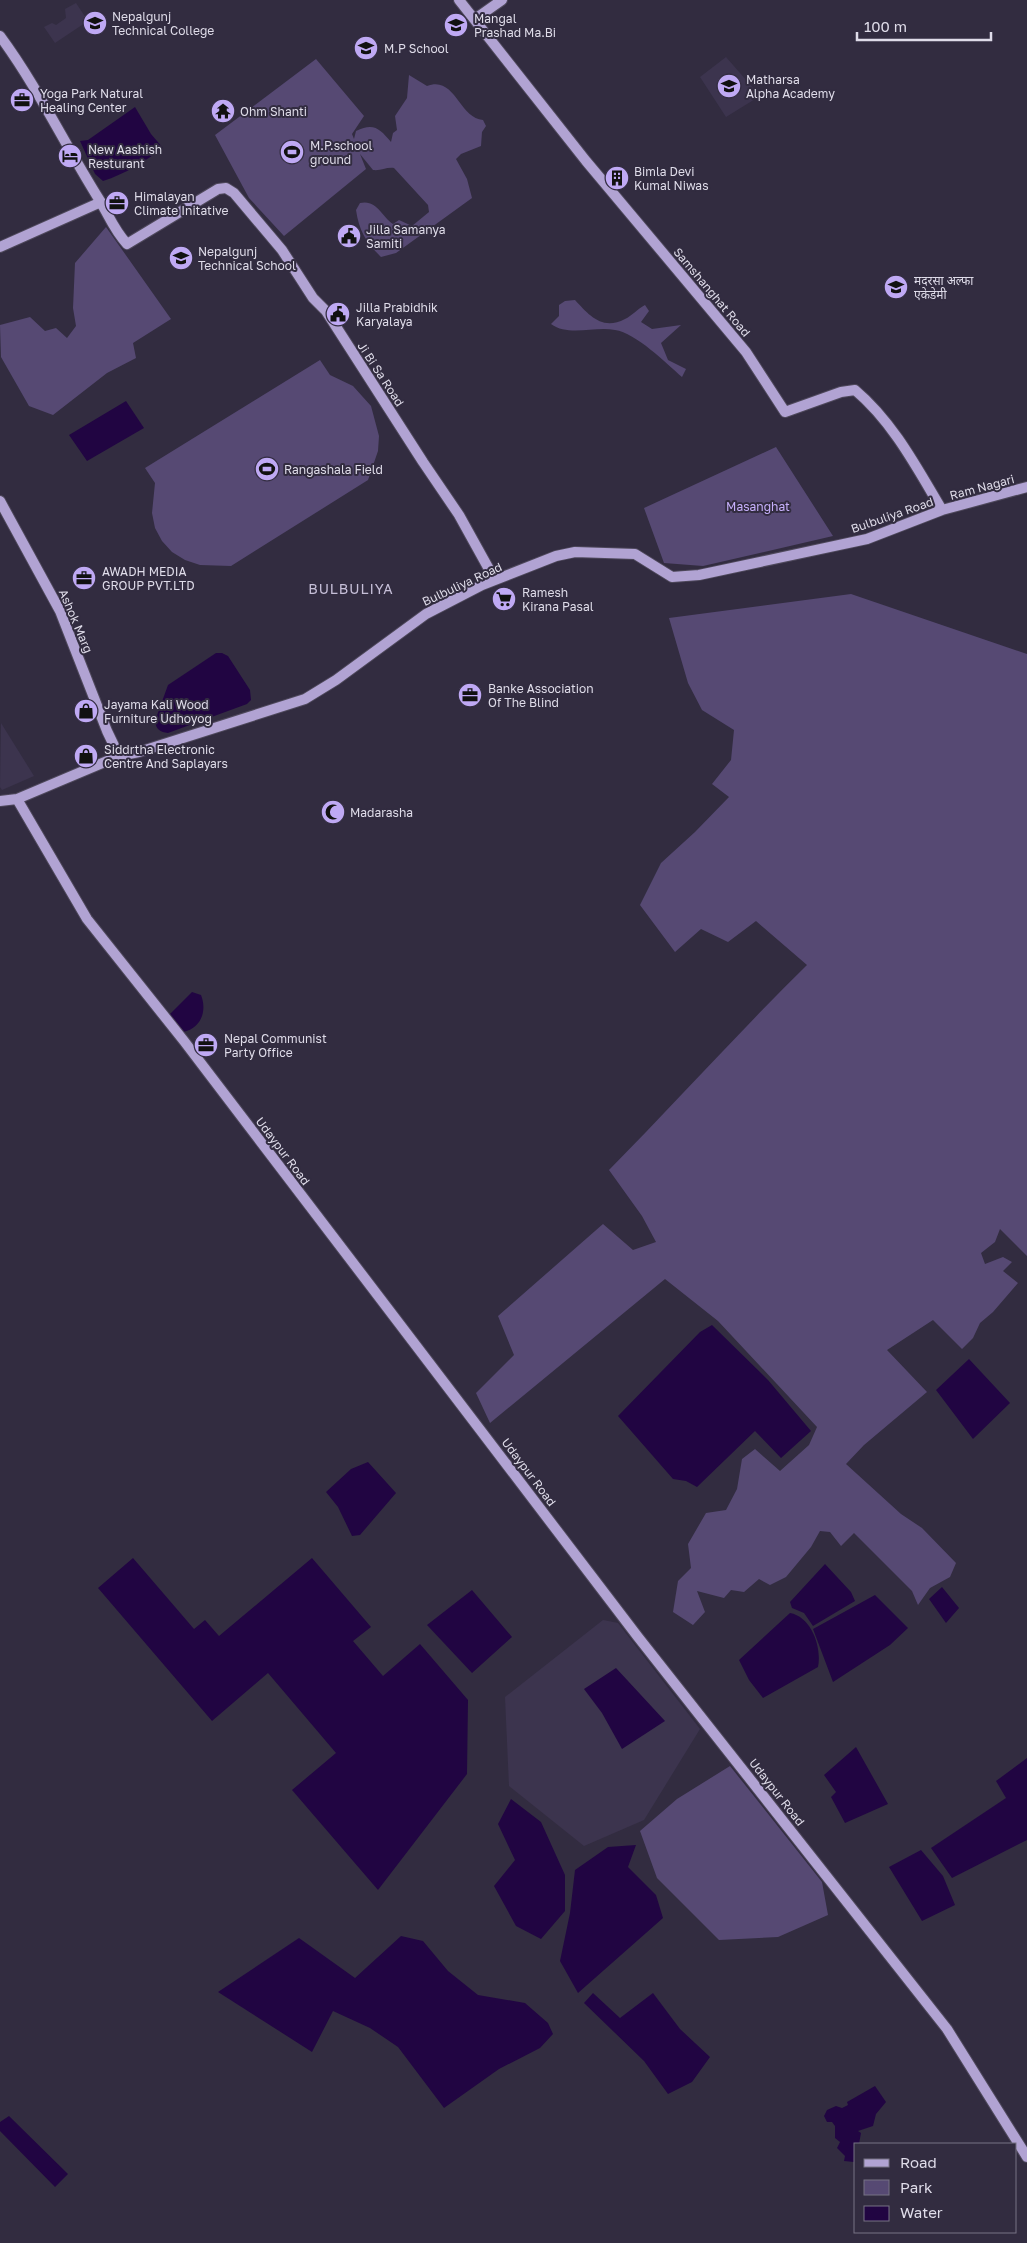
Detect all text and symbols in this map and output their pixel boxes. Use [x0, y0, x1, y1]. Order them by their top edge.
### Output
place label: Nepalgunj Technical College [112, 9, 214, 38]
school or university icon: Nepalgunj Technical College [82, 10, 108, 36]
scale bar [857, 10, 991, 42]
place label: Mangal Prashad Ma.Bi [474, 11, 556, 40]
school or university icon: Mangal Prashad Ma.Bi [443, 12, 469, 38]
text: 100 m [864, 17, 907, 35]
school or university icon: M.P School [353, 35, 379, 61]
place label: M.P School [384, 41, 449, 56]
place label: Matharsa Alpha Academy [746, 72, 835, 101]
school or university icon: Matharsa Alpha Academy [716, 73, 742, 99]
place label: Yoga Park Natural Healing Center [40, 86, 143, 115]
office icon: Yoga Park Natural Healing Center [9, 87, 35, 113]
temple icon: Ohm Shanti [210, 98, 236, 124]
place label: Ohm Shanti [240, 104, 307, 119]
place label: M.P.school ground [310, 138, 372, 167]
sports icon: M.P.school ground [279, 139, 305, 165]
place label: New Aashish Resturant [88, 142, 162, 171]
hotel icon: New Aashish Resturant [57, 143, 83, 169]
place label: Bimla Devi Kumal Niwas [634, 164, 709, 193]
building icon: Bimla Devi Kumal Niwas [604, 165, 630, 191]
place label: Himalayan Climate Initative [134, 189, 229, 218]
office icon: Himalayan Climate Initative [104, 190, 130, 216]
place label: Jilla Samanya Samiti [366, 222, 445, 251]
public building icon: Jilla Samanya Samiti [336, 223, 362, 249]
place label: Nepalgunj Technical School [198, 244, 296, 273]
street label: Samshanghat Road [670, 244, 754, 340]
school or university icon: Nepalgunj Technical School [168, 245, 194, 271]
place label: मदरसा अल्फा एकेडेमी [914, 273, 974, 302]
school or university icon: मदरसा अल्फा एकेडेमी [883, 274, 909, 300]
place label: Jilla Prabidhik Karyalaya [356, 300, 438, 329]
public building icon: Jilla Prabidhik Karyalaya [325, 301, 351, 327]
street label: Ji Bi Sa Road [355, 339, 407, 409]
sports icon: Rangashala Field [254, 456, 280, 482]
place label: Rangashala Field [284, 462, 383, 477]
street label: Ram Nagari [948, 471, 1016, 503]
street label: Bulbuliya Road [849, 494, 935, 536]
park label: Masanghat [726, 499, 790, 514]
street label: Bulbuliya Road [420, 559, 504, 609]
place label: AWADH MEDIA GROUP PVT.LTD [102, 564, 195, 593]
office icon: AWADH MEDIA GROUP PVT.LTD [71, 565, 97, 591]
district label: BULBULIYA [308, 580, 394, 597]
place label: Ramesh Kirana Pasal [522, 585, 594, 614]
supermarket icon: Ramesh Kirana Pasal [491, 586, 517, 612]
street label: Ashok Marg [56, 587, 96, 655]
place label: Banke Association Of The Blind [488, 681, 594, 710]
office icon: Banke Association Of The Blind [457, 682, 483, 708]
place label: Jayama Kali Wood Furniture Udhoyog [104, 697, 212, 726]
shop icon: Jayama Kali Wood Furniture Udhoyog [73, 698, 99, 724]
place label: Siddrtha Electronic Centre And Saplayars [104, 742, 228, 771]
shop icon: Siddrtha Electronic Centre And Saplayars [73, 743, 99, 769]
mosque icon: Madarasha [320, 799, 346, 825]
place label: Madarasha [350, 805, 413, 820]
place label: Nepal Communist Party Office [224, 1031, 327, 1060]
office icon: Nepal Communist Party Office [193, 1032, 219, 1058]
street label: Udaypur Road [253, 1114, 313, 1188]
street label: Udaypur Road [499, 1435, 559, 1509]
street label: Udaypur Road [746, 1755, 808, 1829]
legend [854, 2143, 1017, 2233]
text: Road [900, 2153, 937, 2171]
text: Park [900, 2178, 933, 2196]
text: Water [900, 2203, 943, 2221]

